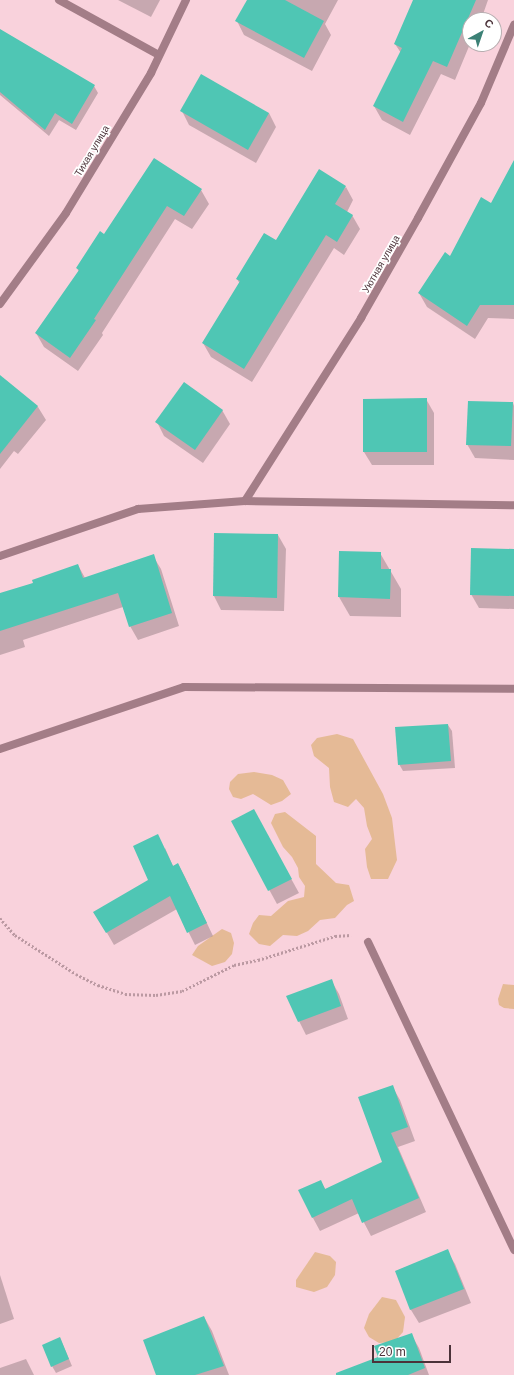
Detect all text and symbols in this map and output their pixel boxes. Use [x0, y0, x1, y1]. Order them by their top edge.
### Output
north arrow [462, 12, 502, 52]
text: С [482, 16, 496, 31]
street label: Тихая улица [72, 123, 112, 179]
street label: Уютная улица [360, 233, 402, 295]
scale bar [374, 1337, 453, 1363]
text: 20 m [379, 1345, 406, 1359]

